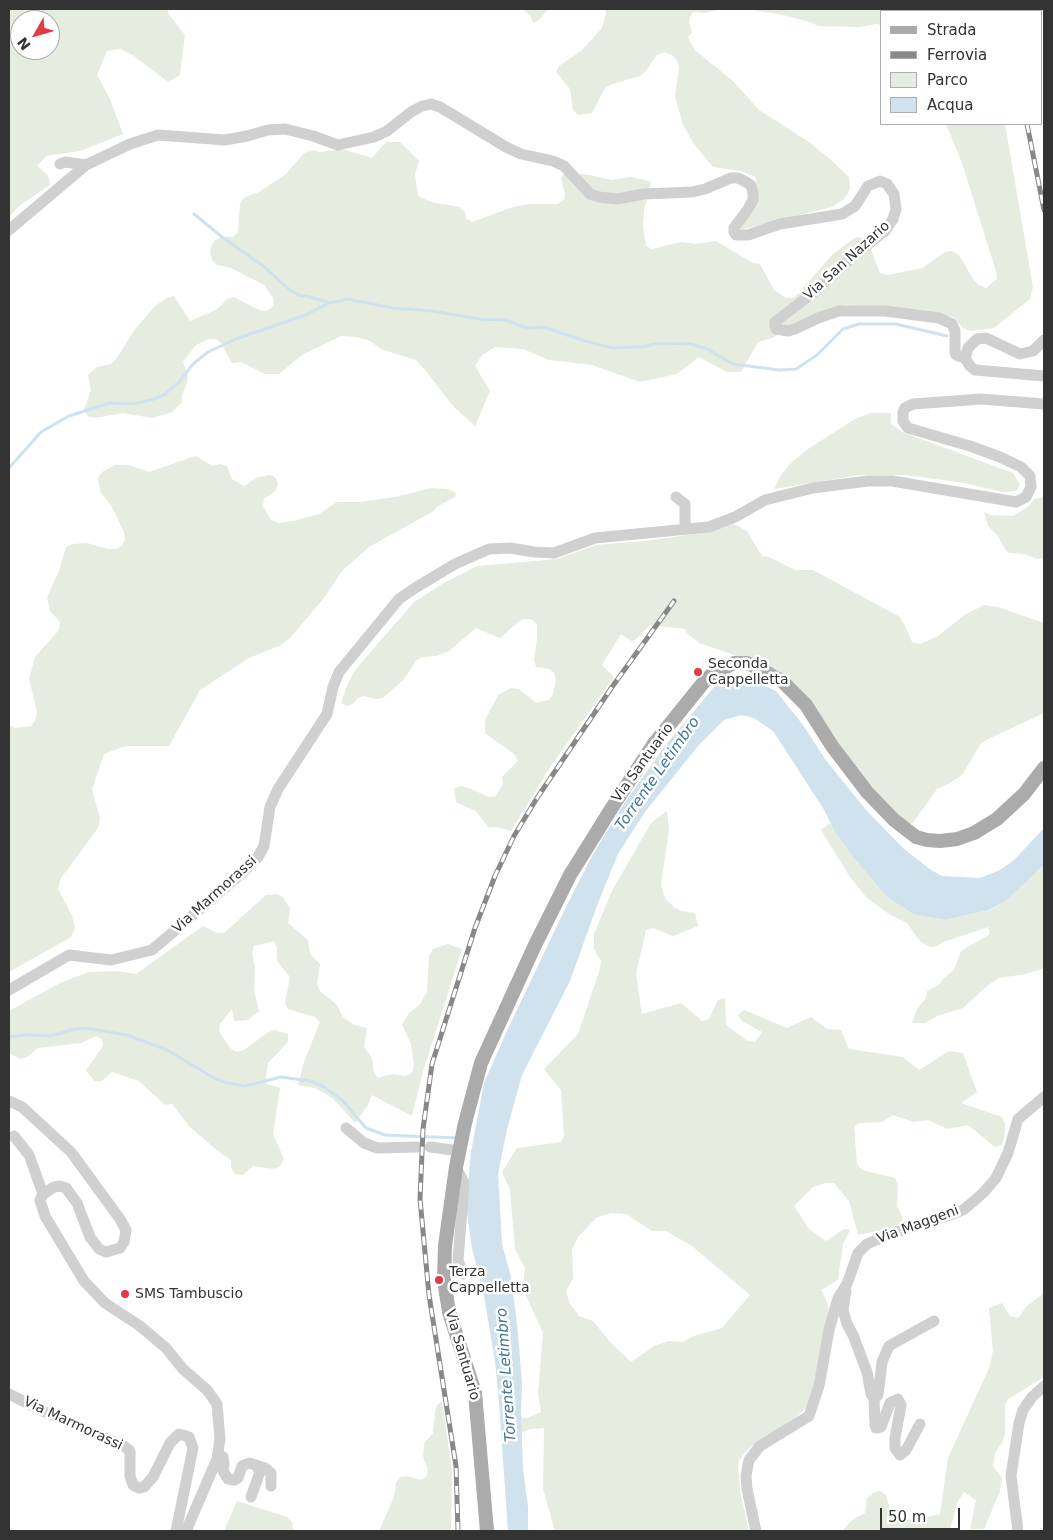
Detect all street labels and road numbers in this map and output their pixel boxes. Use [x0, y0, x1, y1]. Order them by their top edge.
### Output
street label: Via San Nazario [800, 218, 894, 304]
street label: Via Santuario [609, 720, 677, 806]
street label: Via Marmorassi [169, 853, 261, 937]
street label: Via Maggeni [875, 1202, 961, 1248]
street label: Via Santuario [441, 1308, 483, 1402]
street label: Via Marmorassi [21, 1394, 125, 1454]

